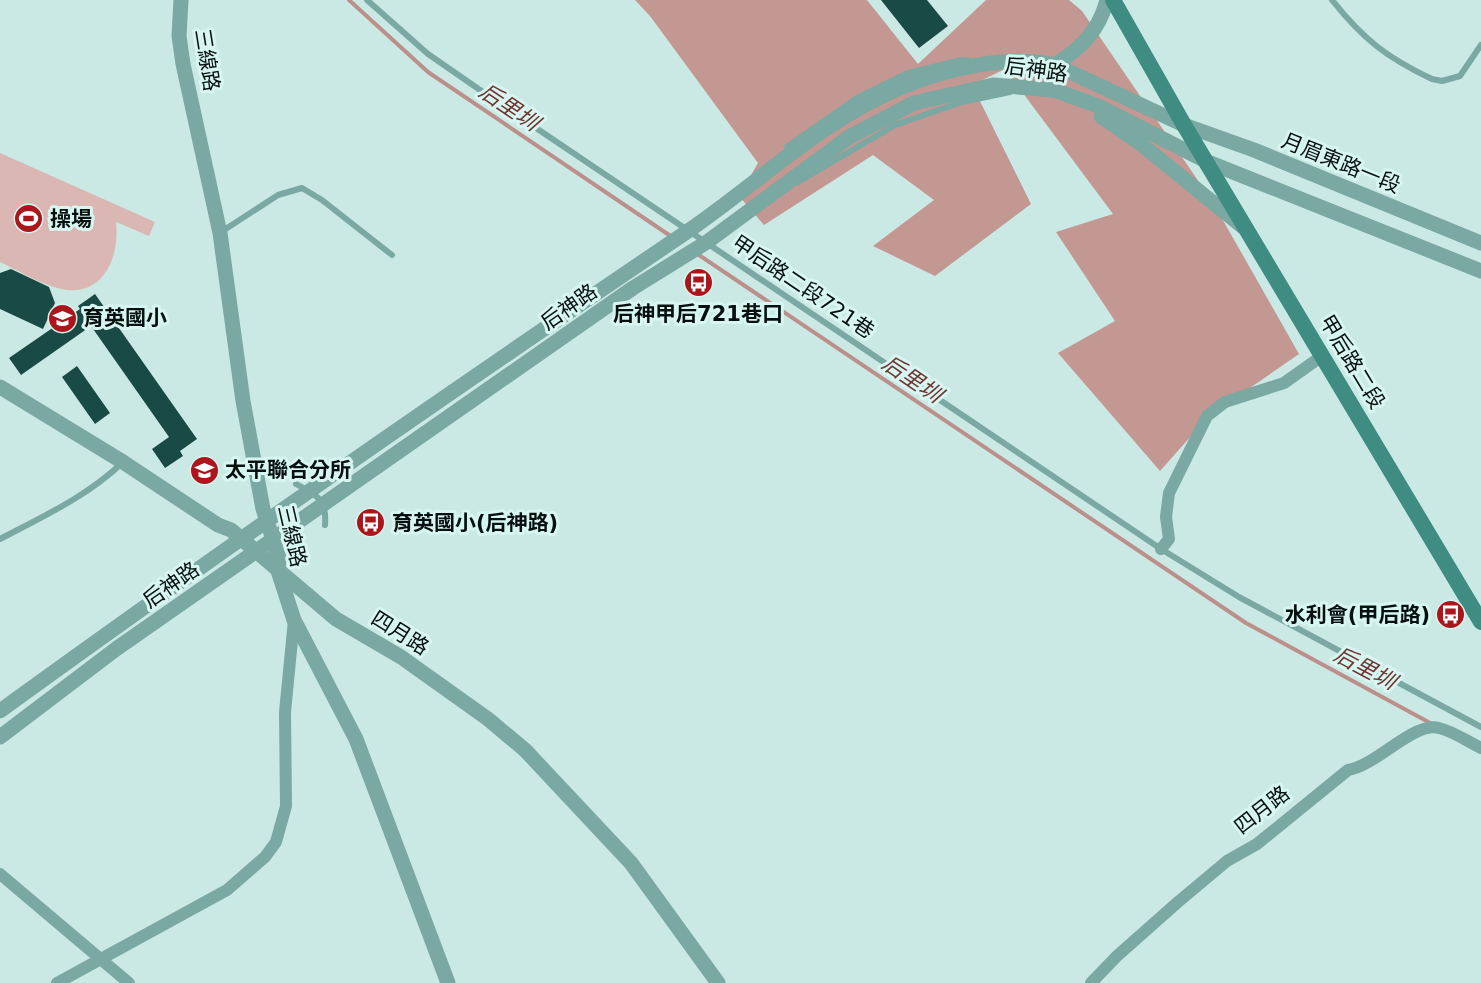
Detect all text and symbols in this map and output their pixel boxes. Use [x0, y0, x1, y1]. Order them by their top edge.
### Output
street label: 三線路 [190, 27, 224, 93]
street label: 后神路 [1003, 54, 1069, 86]
water label: 后里圳 [475, 78, 546, 137]
street label: 月眉東路一段 [1278, 128, 1404, 198]
sports icon: 操場 [13, 203, 45, 235]
place label: 操場 [50, 207, 92, 231]
street label: 甲后路二段721巷 [727, 231, 879, 343]
bus stop icon: 后神甲后721巷口 [682, 267, 714, 299]
street label: 后神路 [536, 279, 602, 335]
school or university icon: 育英國小 [46, 302, 78, 334]
place label: 后神甲后721巷口 [613, 302, 783, 326]
place label: 育英國小 [83, 306, 167, 330]
street label: 甲后路二段 [1315, 311, 1389, 413]
water label: 后里圳 [878, 350, 949, 409]
school or university icon: 太平聯合分所 [188, 454, 220, 486]
place label: 太平聯合分所 [225, 458, 351, 482]
street label: 三線路 [273, 503, 311, 569]
bus stop icon: 育英國小(后神路) [355, 507, 387, 539]
place label: 育英國小(后神路) [392, 511, 558, 535]
street label: 后神路 [138, 557, 204, 613]
bus stop icon: 水利會(甲后路) [1435, 599, 1467, 631]
place label: 水利會(甲后路) [1285, 603, 1430, 627]
street label: 四月路 [367, 606, 433, 660]
water label: 后里圳 [1330, 641, 1403, 696]
street label: 四月路 [1230, 781, 1294, 839]

